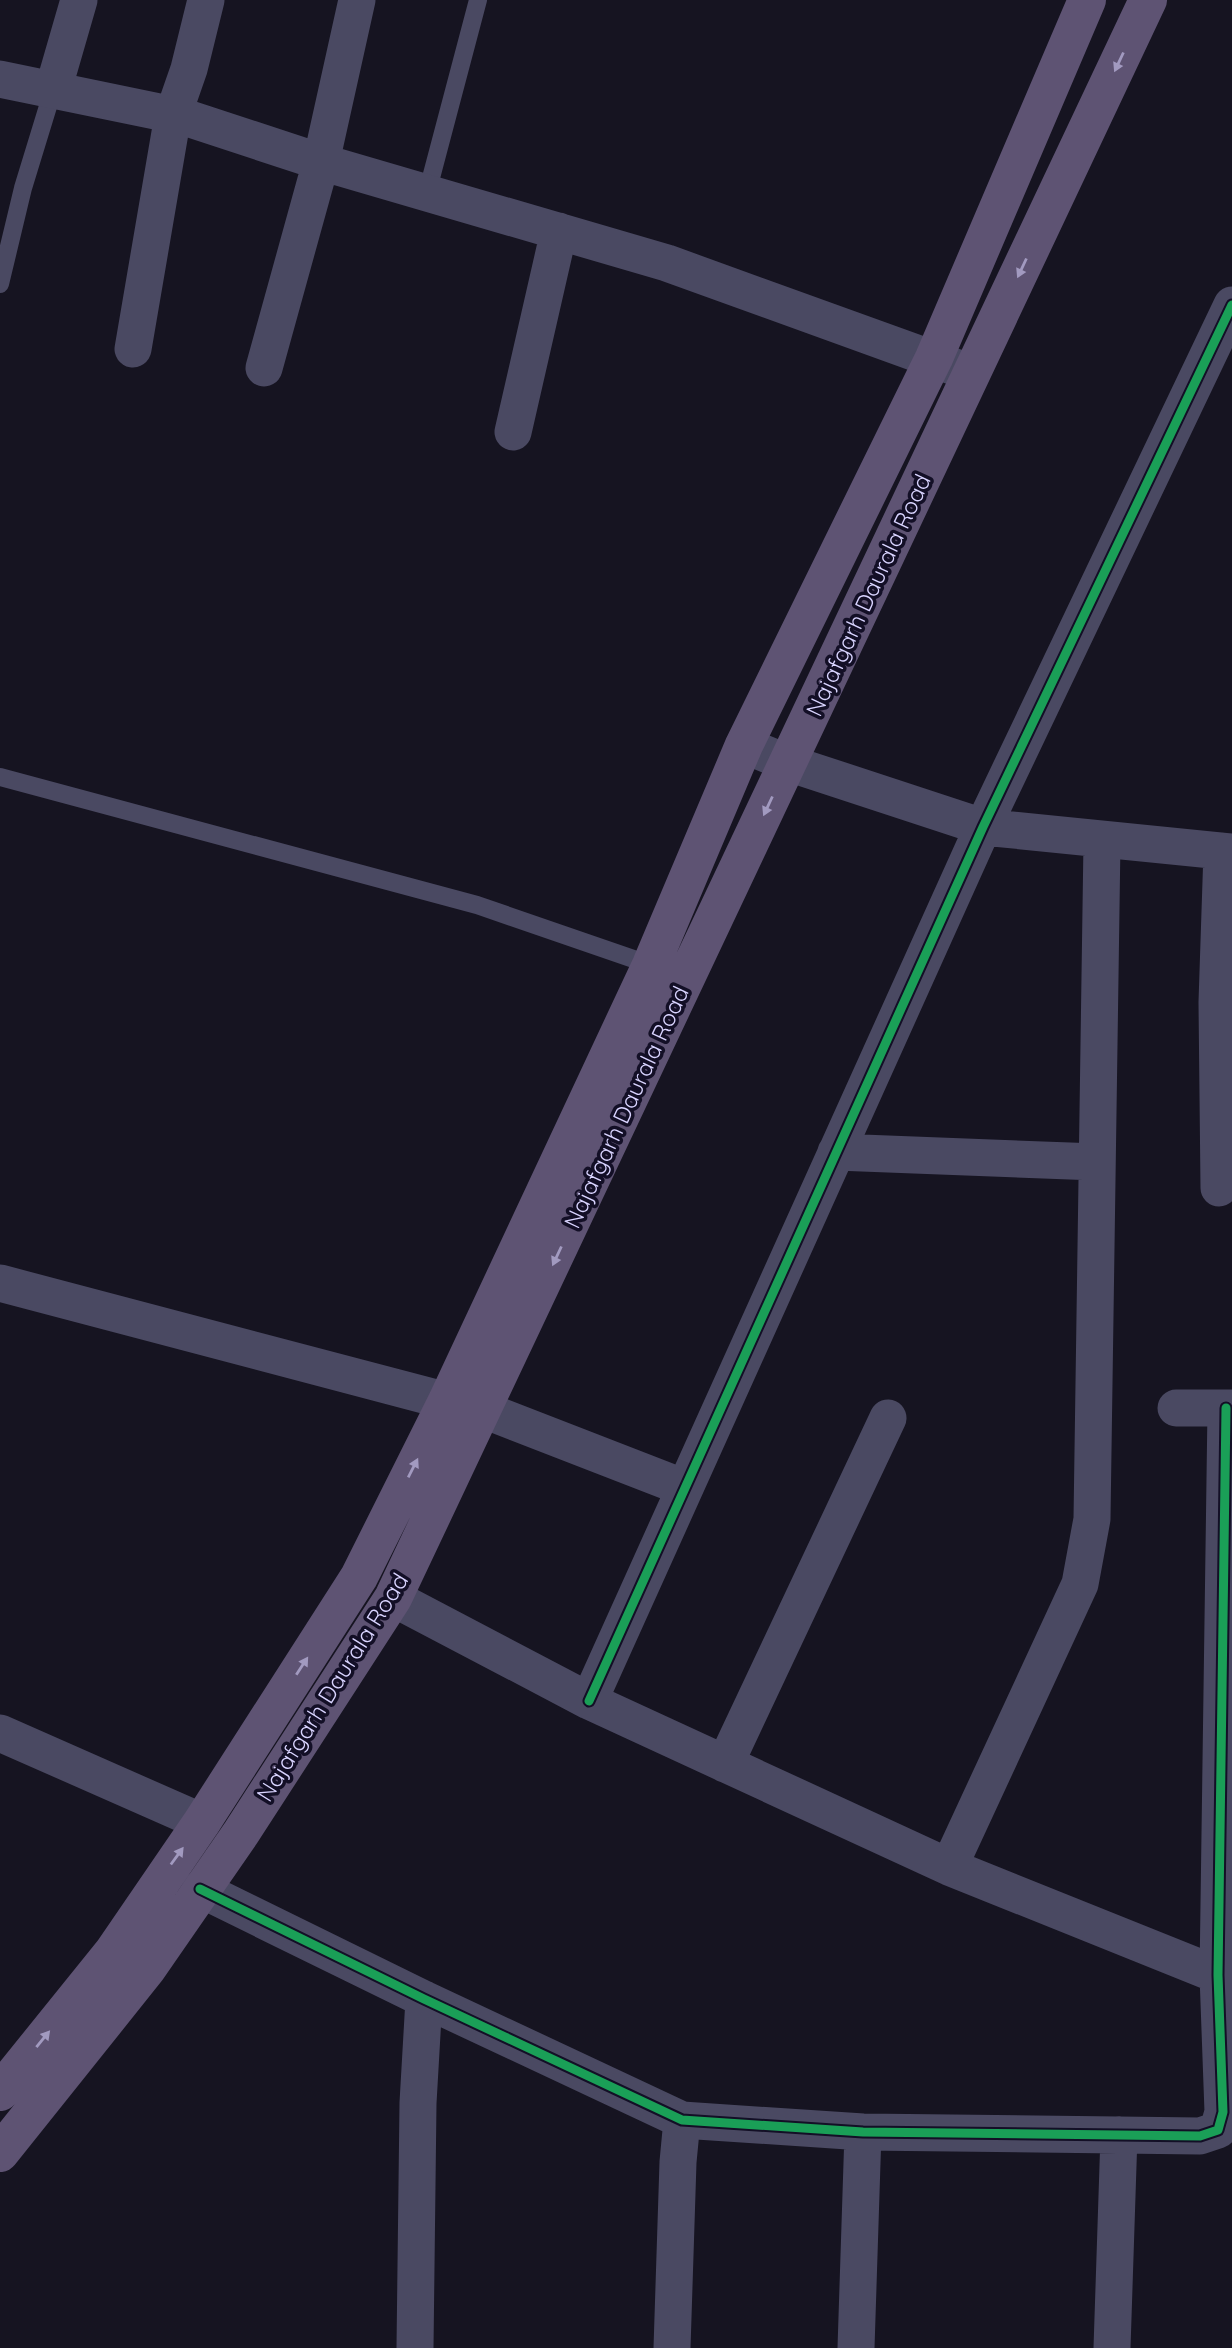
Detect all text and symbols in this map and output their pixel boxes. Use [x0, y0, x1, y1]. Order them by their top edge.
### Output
one-way arrow [1113, 52, 1124, 72]
one-way arrow [1016, 258, 1028, 278]
street label: Najafgarh Daurala Road [799, 469, 937, 721]
one-way arrow [763, 796, 774, 816]
street label: Najafgarh Daurala Road [557, 981, 695, 1233]
one-way arrow [551, 1246, 562, 1266]
one-way arrow [408, 1458, 419, 1478]
street label: Najafgarh Daurala Road [250, 1567, 414, 1807]
one-way arrow [295, 1656, 308, 1675]
one-way arrow [170, 1847, 184, 1865]
one-way arrow [35, 2030, 49, 2048]

